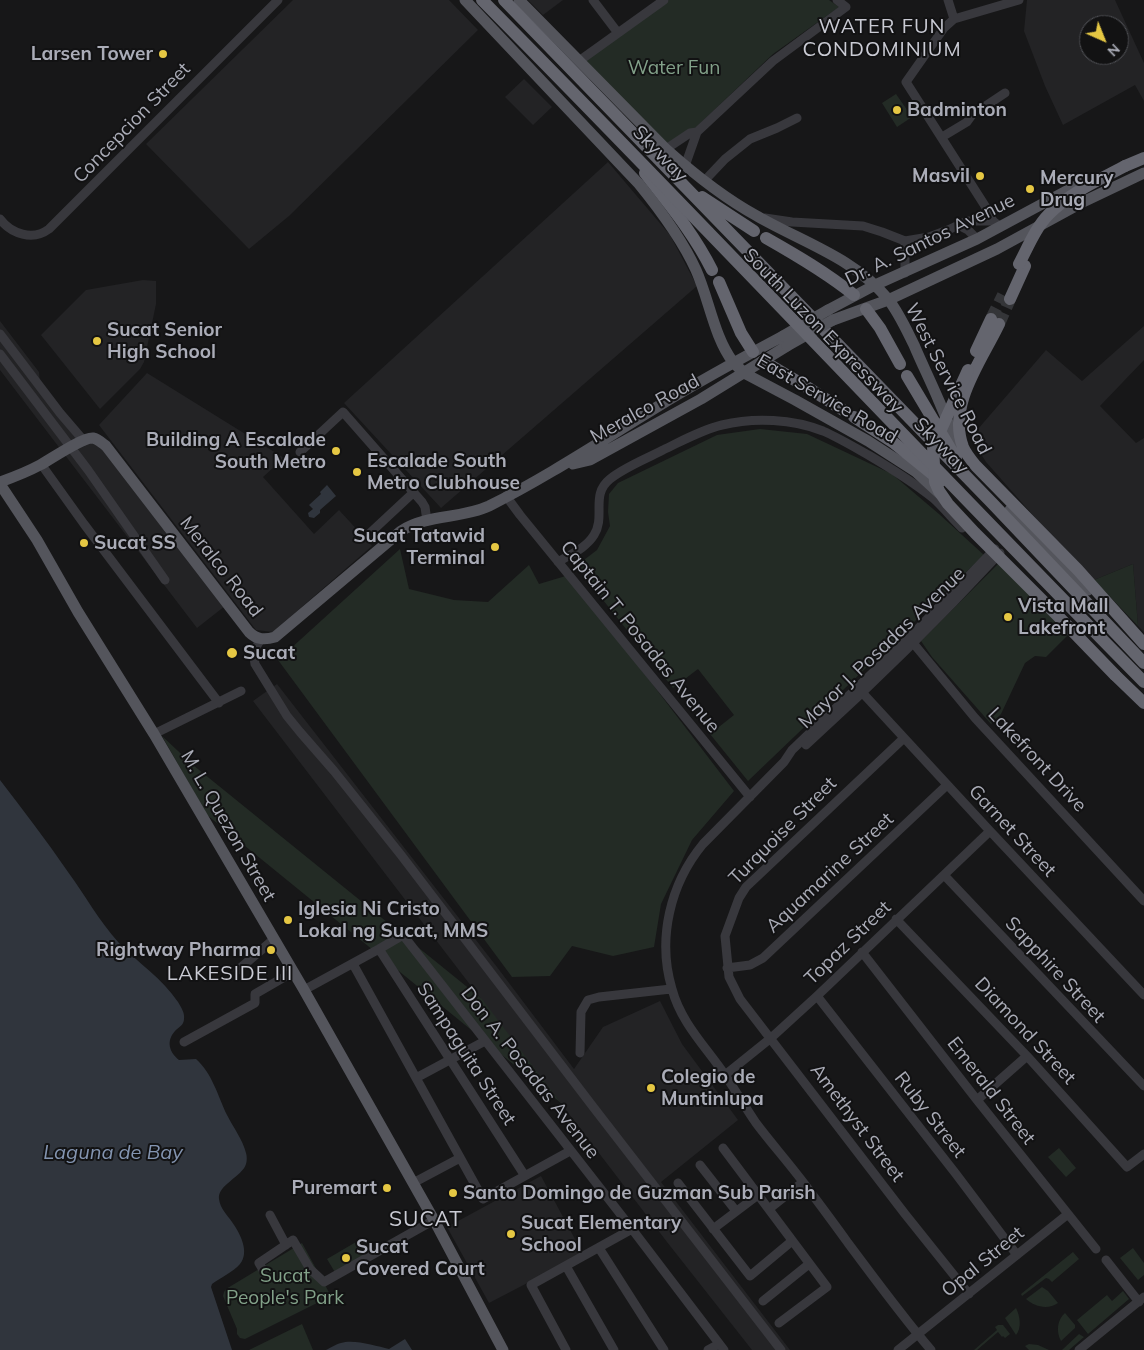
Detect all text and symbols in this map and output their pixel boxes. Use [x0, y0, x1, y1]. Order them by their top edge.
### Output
district label: WATER FUN CONDOMINIUM [801, 15, 963, 62]
north arrow [1079, 15, 1129, 65]
text: N [1104, 40, 1124, 60]
place label: Larsen Tower [31, 43, 153, 65]
marker: Larsen Tower [157, 48, 169, 60]
park label: Water Fun [628, 57, 720, 79]
street label: Concepcion Street [69, 58, 195, 188]
place label: Badminton [907, 99, 1007, 121]
marker: Badminton [891, 104, 903, 116]
street label: Skyway [628, 121, 692, 187]
place label: Masvil [912, 165, 970, 187]
place label: Mercury Drug [1040, 167, 1114, 211]
marker: Masvil [974, 170, 986, 182]
marker: Mercury Drug [1024, 183, 1036, 195]
street label: Dr. A. Santos Avenue [841, 189, 1019, 291]
street label: South Luzon Expressway [738, 244, 908, 418]
street label: West Service Road [900, 300, 996, 458]
place label: Sucat Senior High School [107, 319, 222, 363]
marker: Sucat Senior High School [91, 335, 103, 347]
street label: East Service Road [753, 349, 901, 449]
street label: Meralco Road [587, 370, 703, 448]
street label: Skyway [909, 413, 973, 479]
place label: Building A Escalade South Metro [146, 429, 326, 473]
marker: Building A Escalade South Metro [330, 445, 342, 457]
place label: Escalade South Metro Clubhouse [367, 450, 520, 494]
marker: Escalade South Metro Clubhouse [351, 466, 363, 478]
street label: Meralco Road [175, 512, 267, 622]
place label: Sucat Tatawid Terminal [353, 525, 485, 569]
place label: Sucat SS [94, 532, 176, 554]
street label: Captain T. Posadas Avenue [555, 536, 725, 738]
marker: Sucat SS [78, 537, 90, 549]
marker: Sucat Tatawid Terminal [489, 541, 501, 553]
street label: Mayor J. Posadas Avenue [794, 563, 970, 733]
place label: Vista Mall Lakefront [1018, 595, 1108, 639]
marker: Vista Mall Lakefront [1002, 611, 1014, 623]
place label: Sucat [243, 642, 295, 664]
marker: Sucat [225, 646, 239, 660]
street label: Lakefront Drive [983, 703, 1091, 817]
street label: M. L. Quezon Street [175, 746, 281, 906]
street label: Turquoise Street [724, 772, 842, 890]
street label: Garnet Street [963, 780, 1061, 882]
street label: Aquamarine Street [761, 808, 899, 938]
street label: Topaz Street [800, 896, 896, 990]
place label: Iglesia Ni Cristo Lokal ng Sucat, MMS [298, 898, 488, 942]
street label: Sapphire Street [1000, 912, 1110, 1028]
marker: Iglesia Ni Cristo Lokal ng Sucat, MMS [282, 914, 294, 926]
place label: Rightway Pharma [96, 939, 261, 961]
marker: Rightway Pharma [265, 944, 277, 956]
district label: LAKESIDE III [165, 962, 295, 986]
street label: Diamond Street [970, 973, 1080, 1089]
street label: Sampaguita Street [411, 979, 521, 1129]
street label: Don A. Posadas Avenue [456, 983, 604, 1163]
street label: Emerald Street [942, 1033, 1040, 1149]
street label: Amethyst Street [805, 1059, 909, 1187]
place label: Colegio de Muntinlupa [661, 1066, 764, 1110]
street label: Ruby Street [889, 1067, 971, 1163]
marker: Colegio de Muntinlupa [645, 1082, 657, 1094]
water label: Laguna de Bay [43, 1141, 183, 1165]
place label: Puremart [291, 1177, 377, 1199]
marker: Puremart [381, 1182, 393, 1194]
place label: Santo Domingo de Guzman Sub Parish [463, 1182, 816, 1204]
marker: Santo Domingo de Guzman Sub Parish [447, 1187, 459, 1199]
district label: SUCAT [388, 1207, 464, 1233]
place label: Sucat Elementary School [521, 1212, 681, 1256]
street label: Opal Street [937, 1222, 1029, 1302]
marker: Sucat Elementary School [505, 1228, 517, 1240]
place label: Sucat Covered Court [356, 1236, 485, 1280]
marker: Sucat Covered Court [340, 1252, 352, 1264]
park label: Sucat People's Park [226, 1265, 344, 1309]

